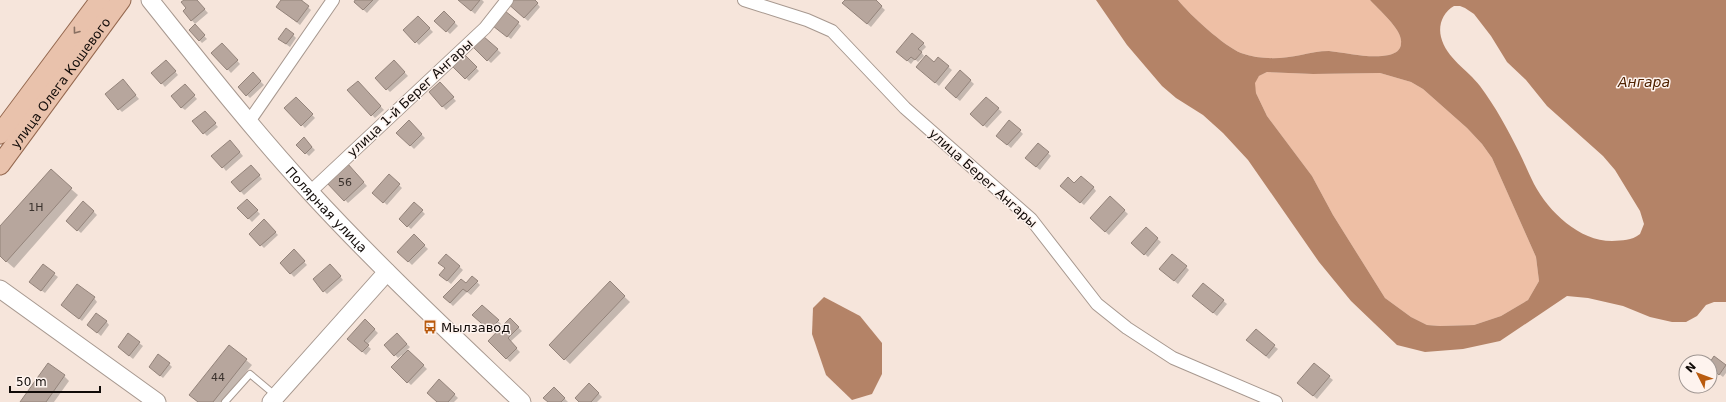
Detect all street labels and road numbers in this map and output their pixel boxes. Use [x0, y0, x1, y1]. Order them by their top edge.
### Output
street label: улица Олега Кошевого [7, 14, 113, 151]
street label: улица 1-й Берег Ангары [344, 36, 476, 160]
street label: улица Берег Ангары [926, 126, 1040, 230]
street label: Полярная улица [283, 163, 371, 255]

